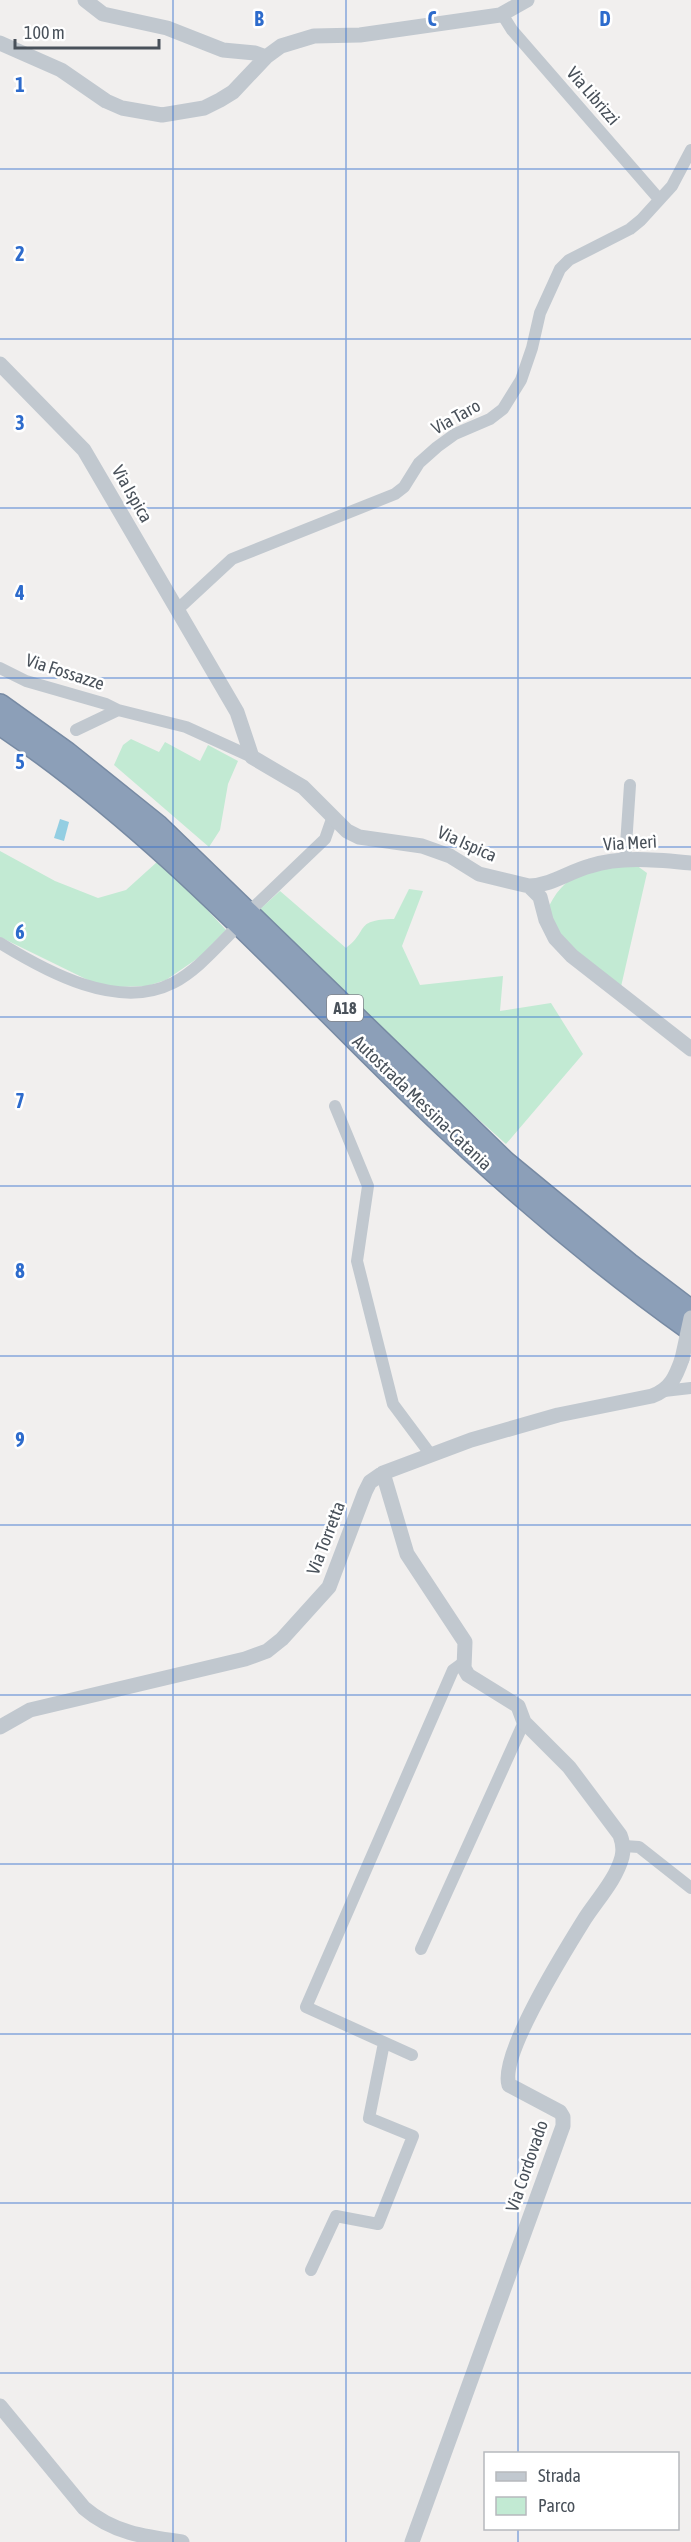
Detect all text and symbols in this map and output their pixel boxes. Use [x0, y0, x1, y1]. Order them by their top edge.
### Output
text: B [254, 7, 264, 30]
text: C [428, 7, 437, 30]
text: D [599, 7, 611, 30]
scale bar [15, 12, 159, 50]
text: 100 m [24, 22, 65, 43]
street label: Via Librizzi [562, 62, 624, 129]
text: 1 [15, 73, 25, 96]
text: 2 [15, 242, 25, 265]
street label: Via Taro [428, 395, 484, 438]
text: 3 [15, 411, 25, 434]
street label: Via Ispica [108, 461, 157, 526]
text: 4 [14, 581, 25, 604]
street label: Via Fossazze [23, 649, 107, 694]
text: 5 [15, 750, 25, 773]
street label: Via Ispica [434, 821, 500, 866]
street label: Via Merì [603, 831, 657, 854]
text: 6 [15, 920, 25, 943]
road number: A18 [327, 995, 363, 1021]
street label: Autostrada Messina-Catania [348, 1031, 496, 1175]
text: 7 [15, 1089, 25, 1112]
text: 8 [15, 1259, 25, 1282]
text: 9 [15, 1428, 25, 1451]
street label: Via Torretta [302, 1498, 349, 1577]
street label: Via Cordovado [501, 2117, 552, 2214]
legend [484, 2452, 679, 2530]
text: Strada [538, 2465, 581, 2486]
text: Parco [538, 2495, 575, 2516]

